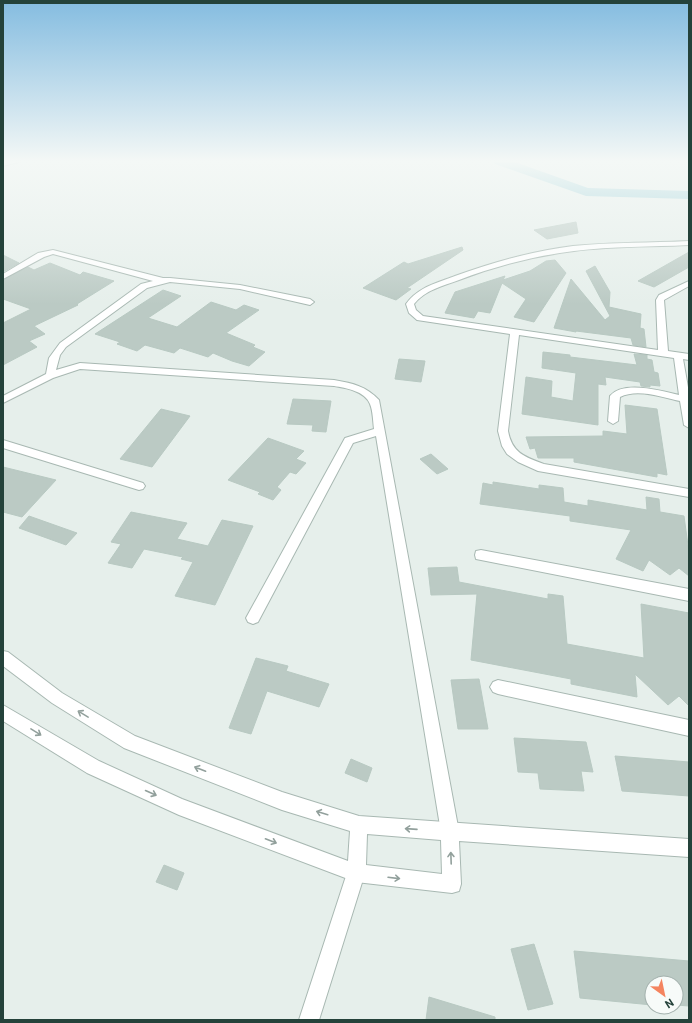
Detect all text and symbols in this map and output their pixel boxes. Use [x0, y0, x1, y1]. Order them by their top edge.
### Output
one-way arrow [77, 709, 89, 717]
one-way arrow [30, 729, 42, 737]
one-way arrow [195, 765, 207, 773]
one-way arrow [144, 790, 156, 797]
one-way arrow [316, 809, 328, 817]
one-way arrow [405, 825, 418, 833]
one-way arrow [265, 838, 277, 846]
one-way arrow [447, 852, 454, 865]
one-way arrow [387, 874, 400, 881]
north arrow [644, 975, 684, 1015]
text: N [662, 995, 676, 1011]

